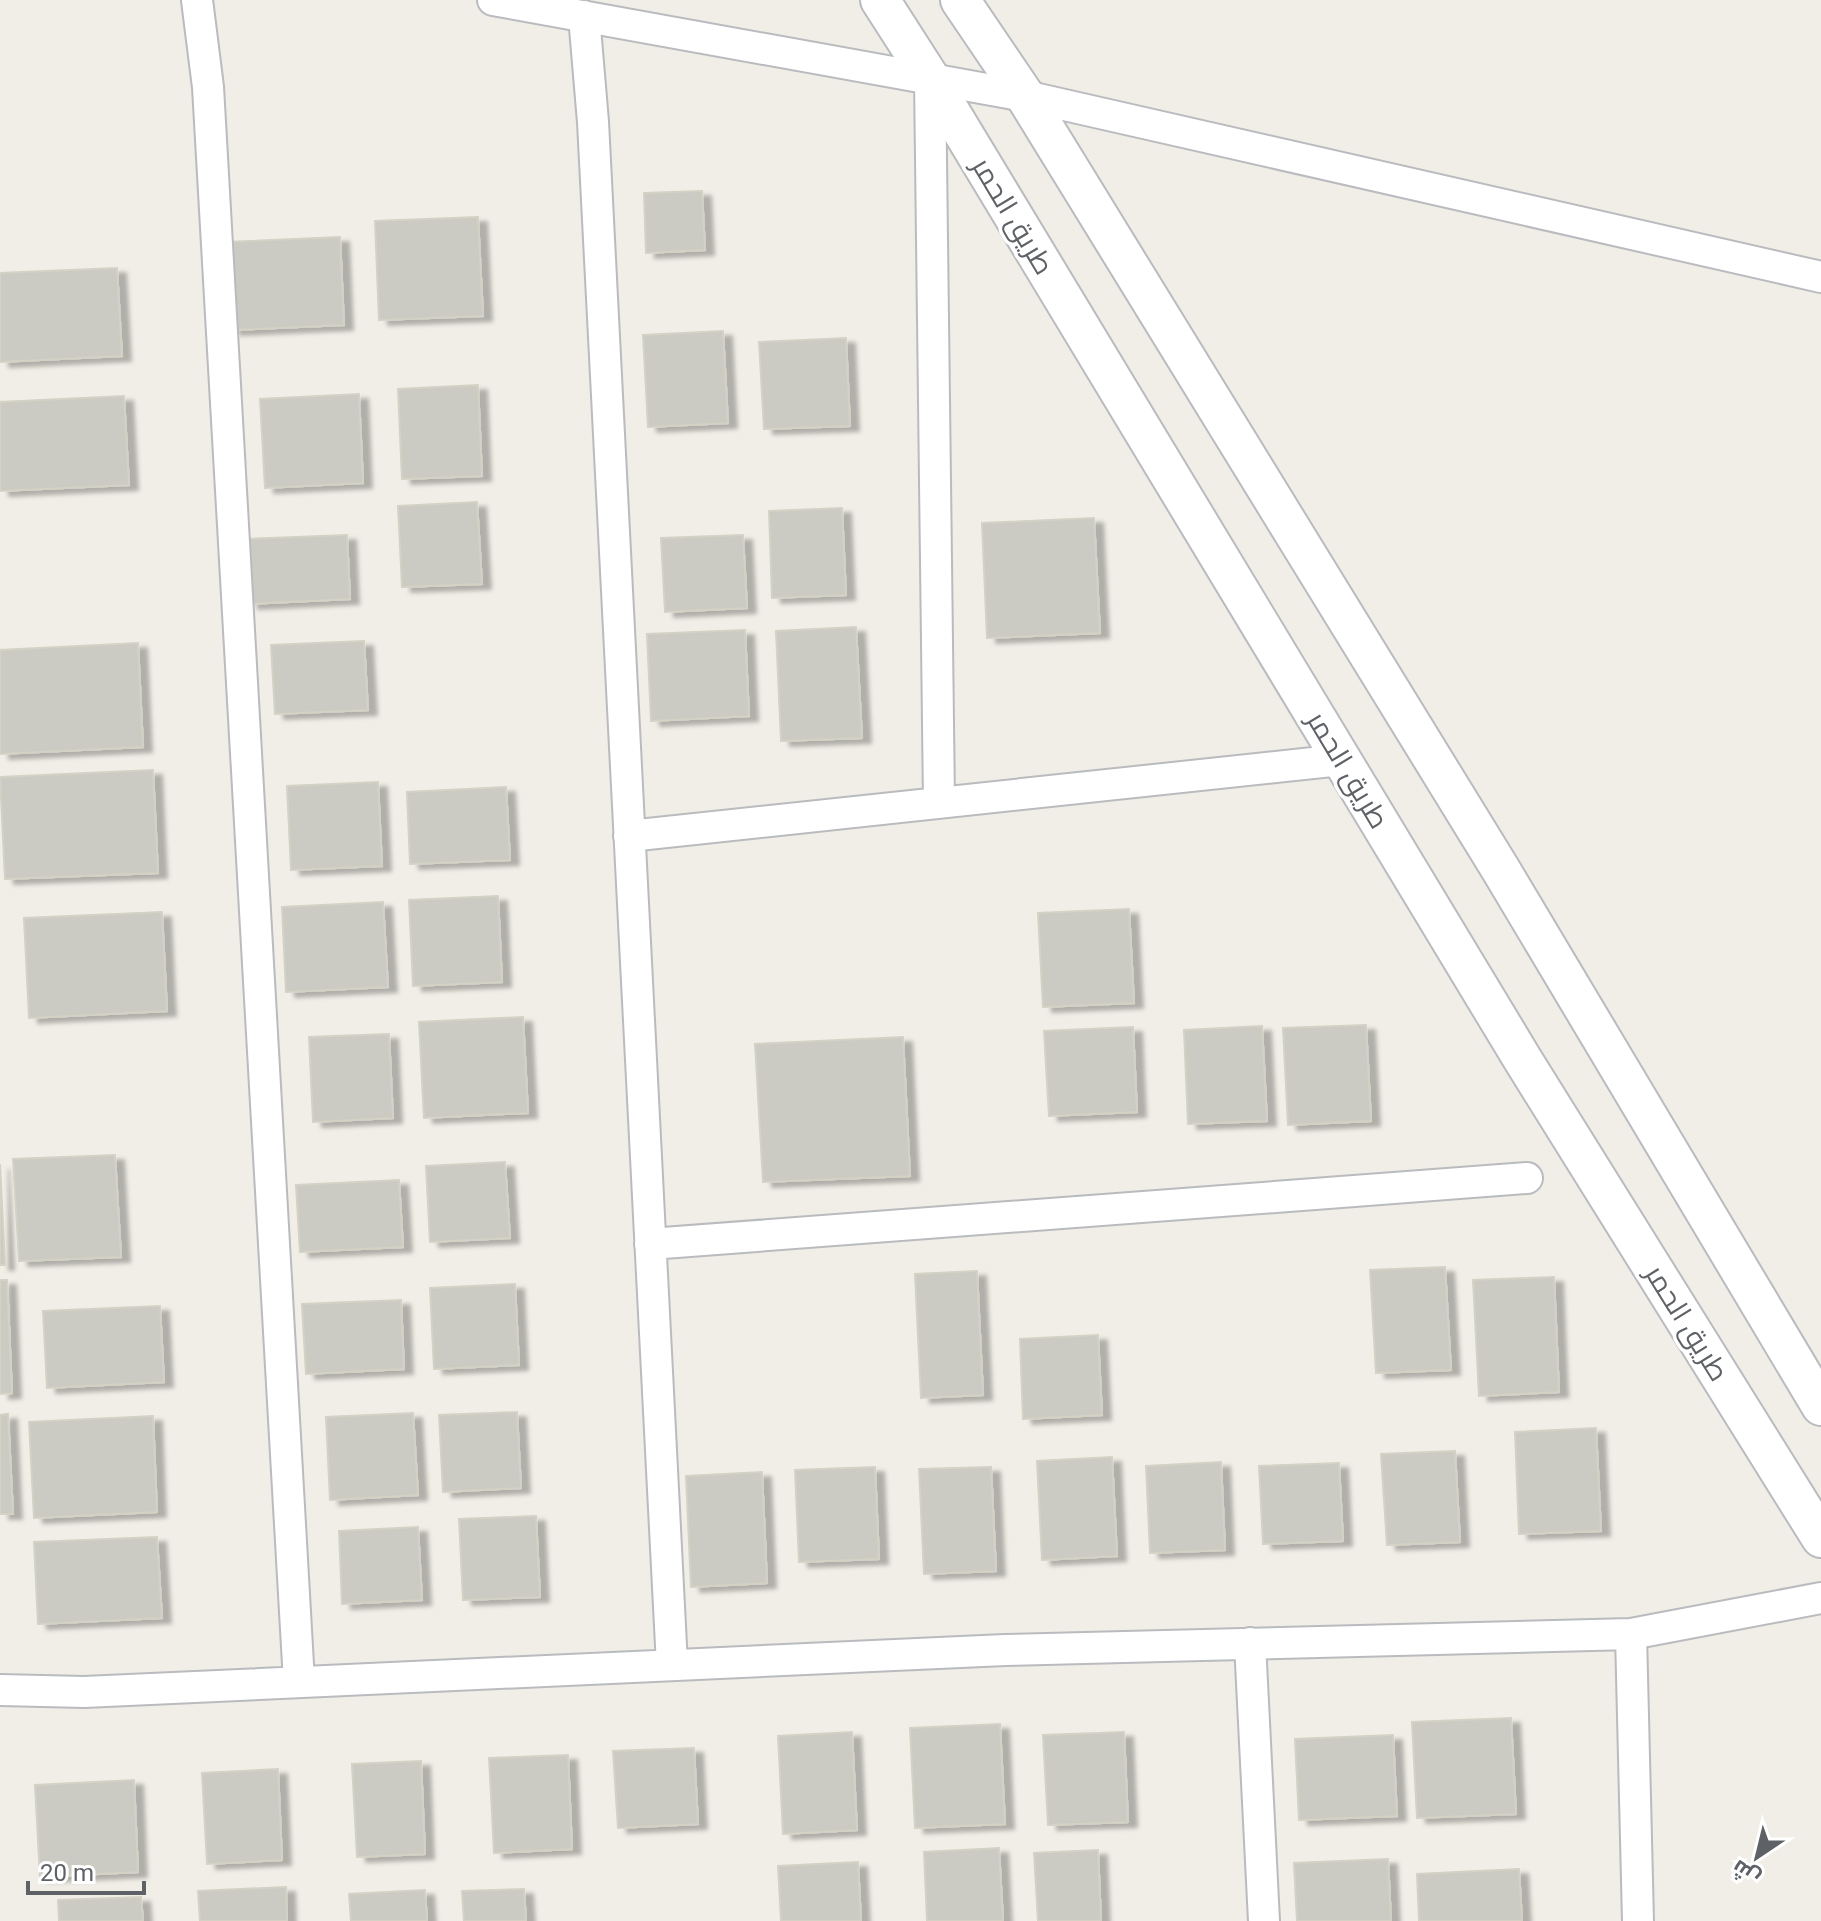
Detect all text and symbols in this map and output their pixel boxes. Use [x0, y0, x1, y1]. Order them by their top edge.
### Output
street label: طريق الحمر [964, 150, 1061, 280]
street label: طريق الحمر [1299, 704, 1396, 834]
street label: طريق الحمر [1637, 1257, 1736, 1387]
north arrow [1717, 1817, 1797, 1897]
scale bar [28, 1845, 144, 1895]
text: ش [1727, 1854, 1765, 1891]
text: 20 m [40, 1859, 94, 1887]

